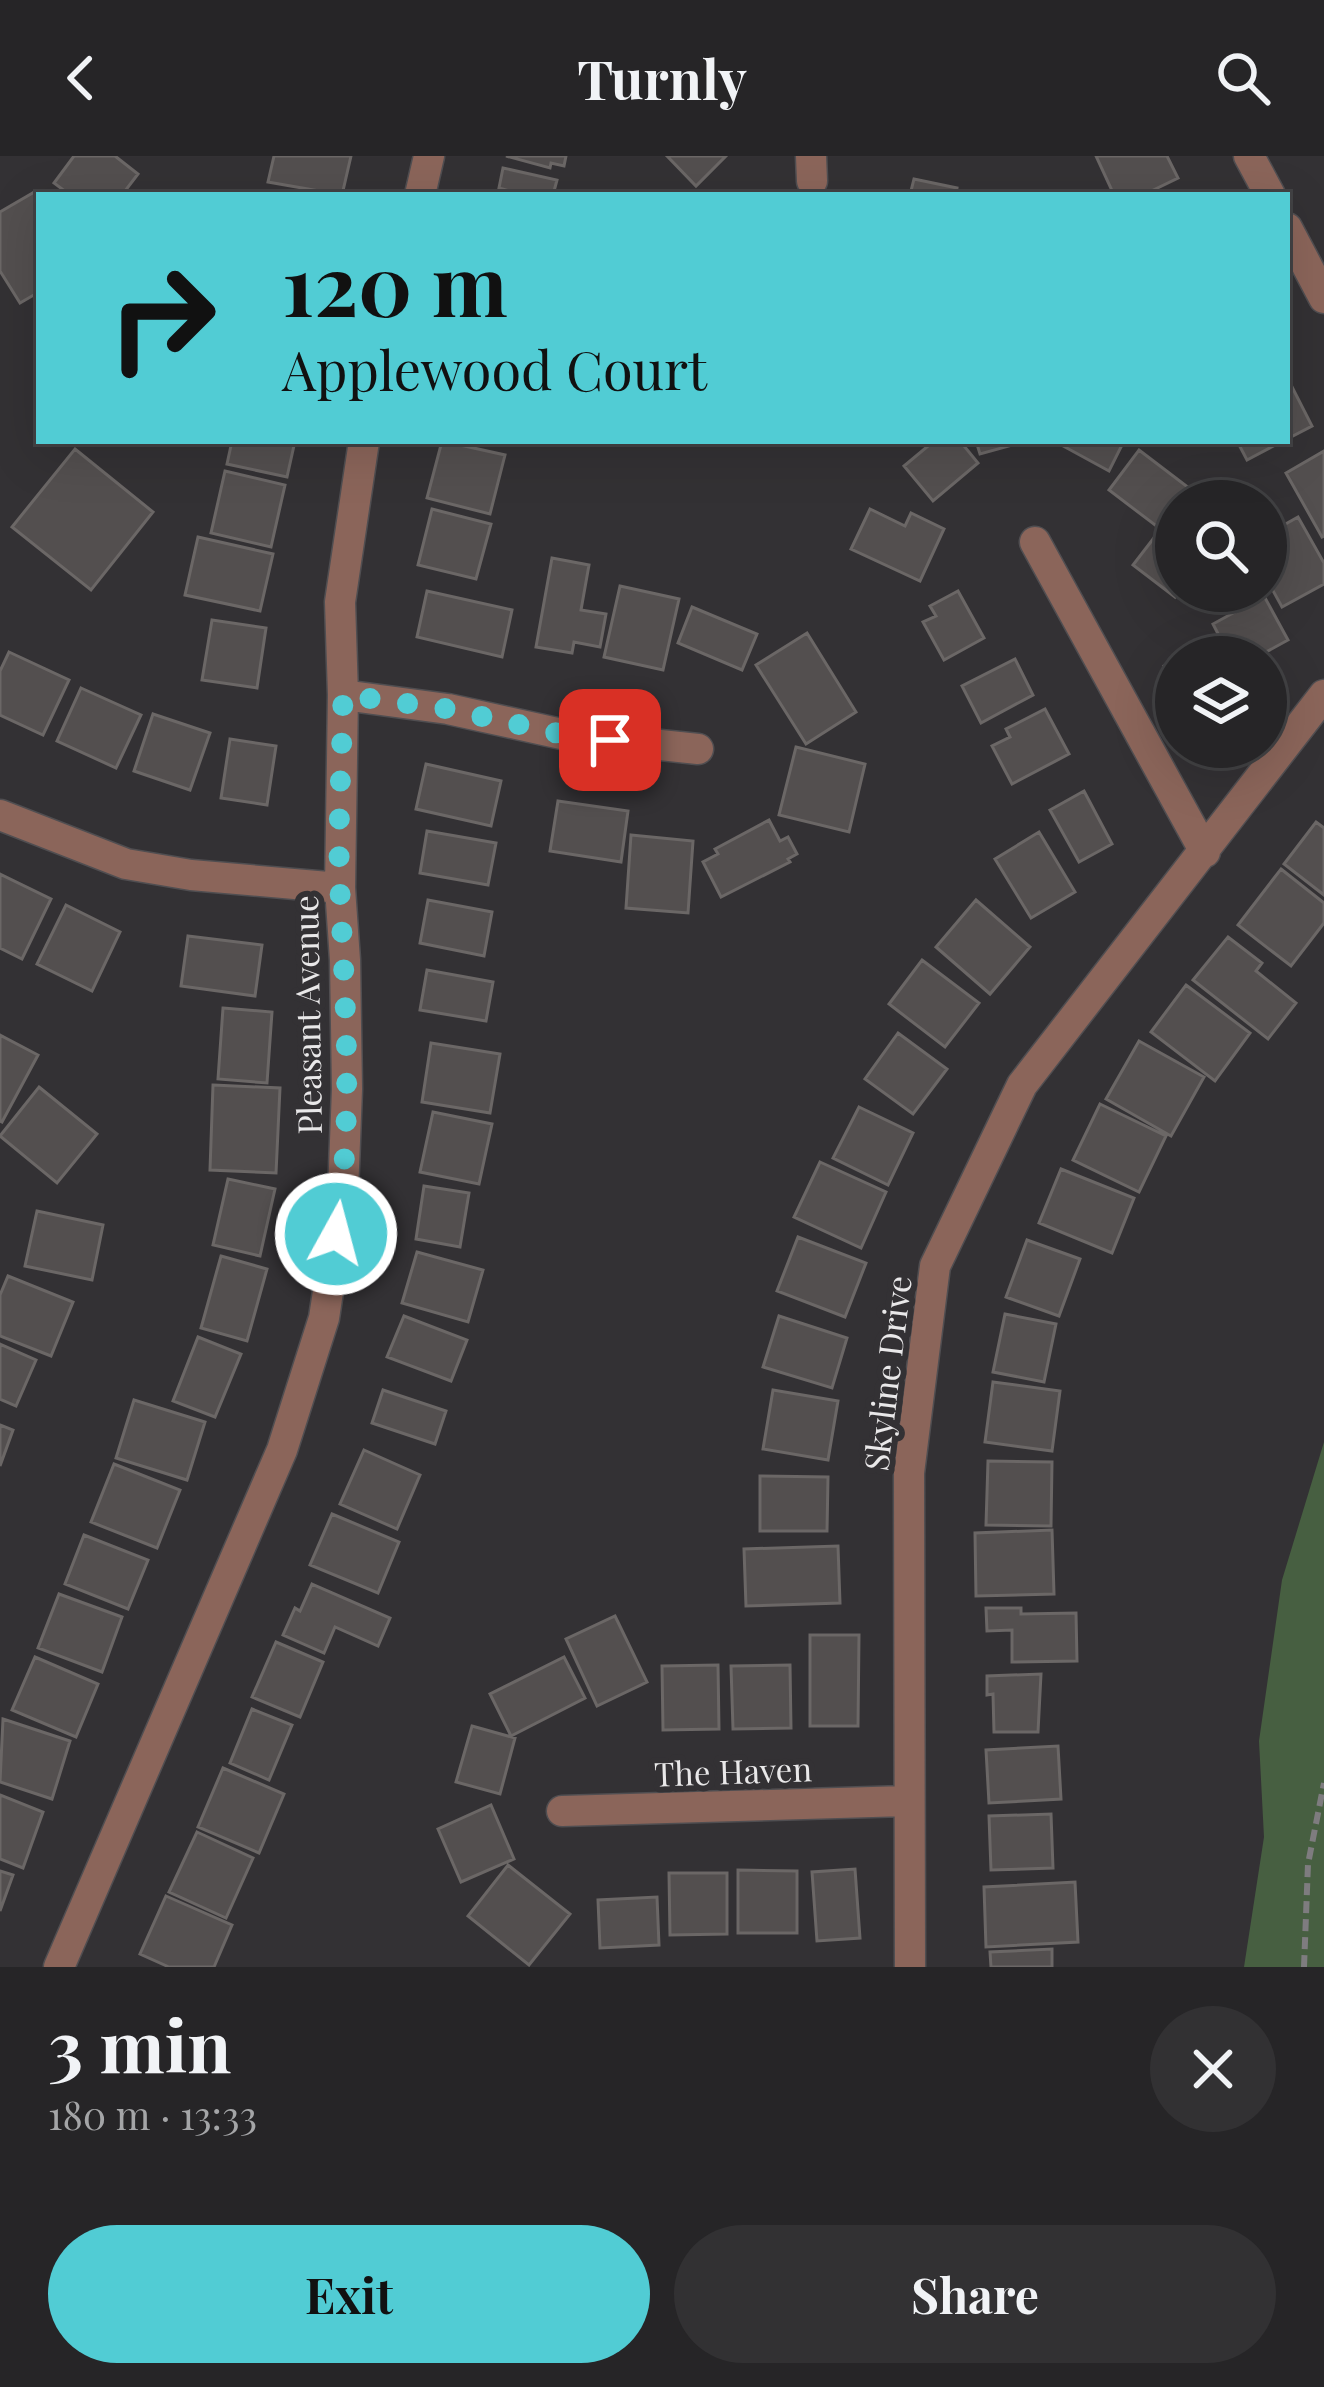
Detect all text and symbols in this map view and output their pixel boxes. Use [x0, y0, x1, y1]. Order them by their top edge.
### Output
text: Turnly [577, 42, 747, 114]
icon: back [48, 45, 114, 111]
icon: search [1210, 45, 1276, 111]
text: 120 m [282, 226, 508, 338]
icon: right [84, 240, 240, 396]
text: Applewood Court [282, 333, 707, 405]
map controls [1155, 480, 1287, 768]
button: search [1155, 480, 1287, 612]
button: layers [1155, 636, 1287, 768]
pin [559, 689, 661, 791]
icon: arrive [577, 707, 643, 773]
street label: Pleasant Avenue [282, 895, 330, 1135]
position arrow [273, 1171, 399, 1297]
street label: Skyline Drive [852, 1273, 920, 1473]
street label: The Haven [653, 1745, 813, 1795]
text: 3 min [48, 1995, 232, 2091]
button: close [1150, 2006, 1276, 2132]
text: 180 m · 13:33 [48, 2088, 257, 2140]
button: Exit [48, 2225, 650, 2363]
button: Share [674, 2225, 1276, 2363]

